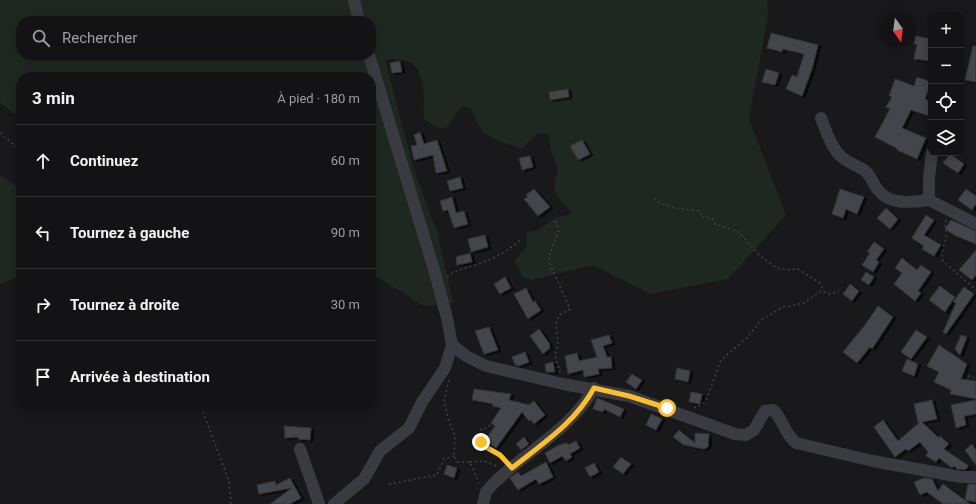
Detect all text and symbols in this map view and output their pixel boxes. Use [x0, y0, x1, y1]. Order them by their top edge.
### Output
north arrow [880, 12, 916, 48]
map controls [928, 12, 964, 156]
button: + [928, 12, 964, 48]
search box [16, 16, 376, 60]
icon: search [30, 27, 52, 49]
text: Rechercher [62, 29, 137, 47]
button: − [928, 48, 964, 84]
button: locate [928, 84, 964, 120]
text: 3 min [32, 88, 75, 108]
text: À pied · 180 m [277, 91, 360, 106]
button: layers [928, 120, 964, 156]
icon: ahead [32, 150, 54, 172]
text: Continuez [70, 152, 138, 170]
text: 60 m [331, 153, 360, 168]
icon: left [32, 222, 54, 244]
text: Tournez à gauche [70, 224, 189, 242]
text: 90 m [331, 225, 360, 240]
icon: right [32, 294, 54, 316]
text: Tournez à droite [70, 296, 179, 314]
text: 30 m [331, 297, 360, 312]
icon: arrive [32, 366, 54, 388]
text: Arrivée à destination [70, 368, 210, 386]
route start [658, 399, 676, 417]
route end [472, 433, 490, 451]

